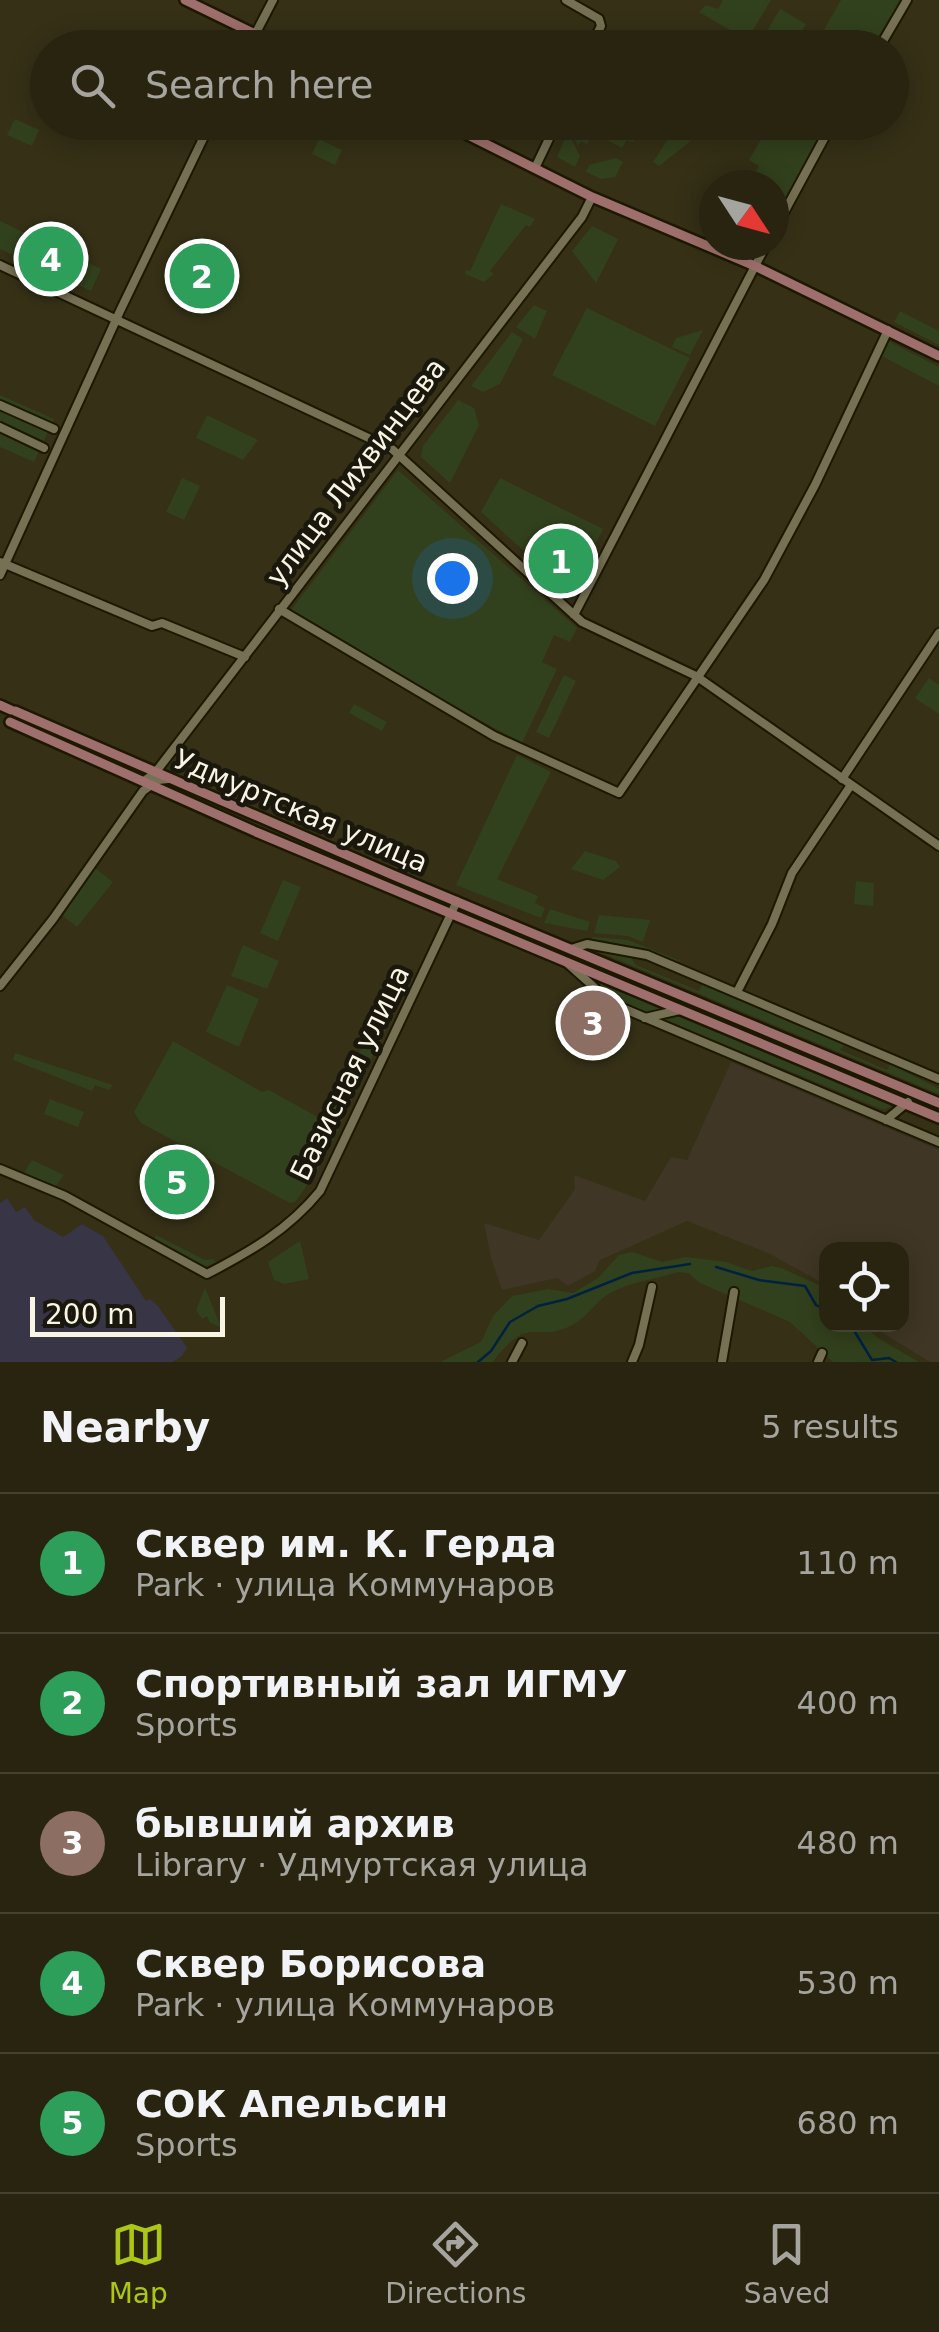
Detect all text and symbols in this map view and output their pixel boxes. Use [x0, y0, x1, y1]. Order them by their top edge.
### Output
search box [30, 30, 909, 140]
icon: search [65, 58, 120, 113]
text: Search here [145, 63, 373, 107]
north arrow [699, 170, 789, 260]
pin: 4 [18, 222, 84, 296]
pin: 2 [170, 238, 234, 314]
street label: улица Лихвинцева [260, 352, 452, 592]
pin: 1 [528, 524, 594, 598]
your location [427, 553, 478, 604]
street label: Удмуртская улица [169, 743, 433, 879]
street label: Базисная улица [284, 960, 416, 1186]
pin: 3 [560, 986, 626, 1060]
pin: 5 [144, 1144, 210, 1220]
map controls [819, 1242, 909, 1332]
button: locate [819, 1242, 909, 1332]
scale bar [30, 1292, 225, 1336]
text: 200 m [45, 1298, 135, 1331]
text: Nearby [40, 1403, 210, 1452]
text: 5 results [761, 1408, 899, 1446]
text: Сквер им. К. Герда [135, 1522, 557, 1566]
text: 1 [61, 1544, 84, 1582]
text: 110 m [797, 1544, 899, 1582]
text: Park · улица Коммунаров [135, 1566, 555, 1604]
text: Спортивный зал ИГМУ [135, 1662, 628, 1706]
text: 2 [61, 1684, 84, 1722]
text: 400 m [797, 1684, 899, 1722]
text: Sports [135, 1706, 238, 1744]
text: бывший архив [135, 1802, 455, 1846]
text: 3 [61, 1824, 84, 1862]
text: 480 m [797, 1824, 899, 1862]
text: Library · Удмуртская улица [135, 1846, 589, 1884]
text: Сквер Борисова [135, 1942, 486, 1986]
text: 4 [61, 1964, 84, 2002]
text: 530 m [797, 1964, 899, 2002]
text: Park · улица Коммунаров [135, 1986, 555, 2024]
text: СОК Апельсин [135, 2082, 448, 2126]
text: 5 [61, 2104, 84, 2142]
text: 680 m [797, 2104, 899, 2142]
text: Sports [135, 2126, 238, 2164]
tab: Map [109, 2217, 168, 2310]
tab: Directions [385, 2217, 526, 2310]
tab: Saved [744, 2217, 830, 2310]

